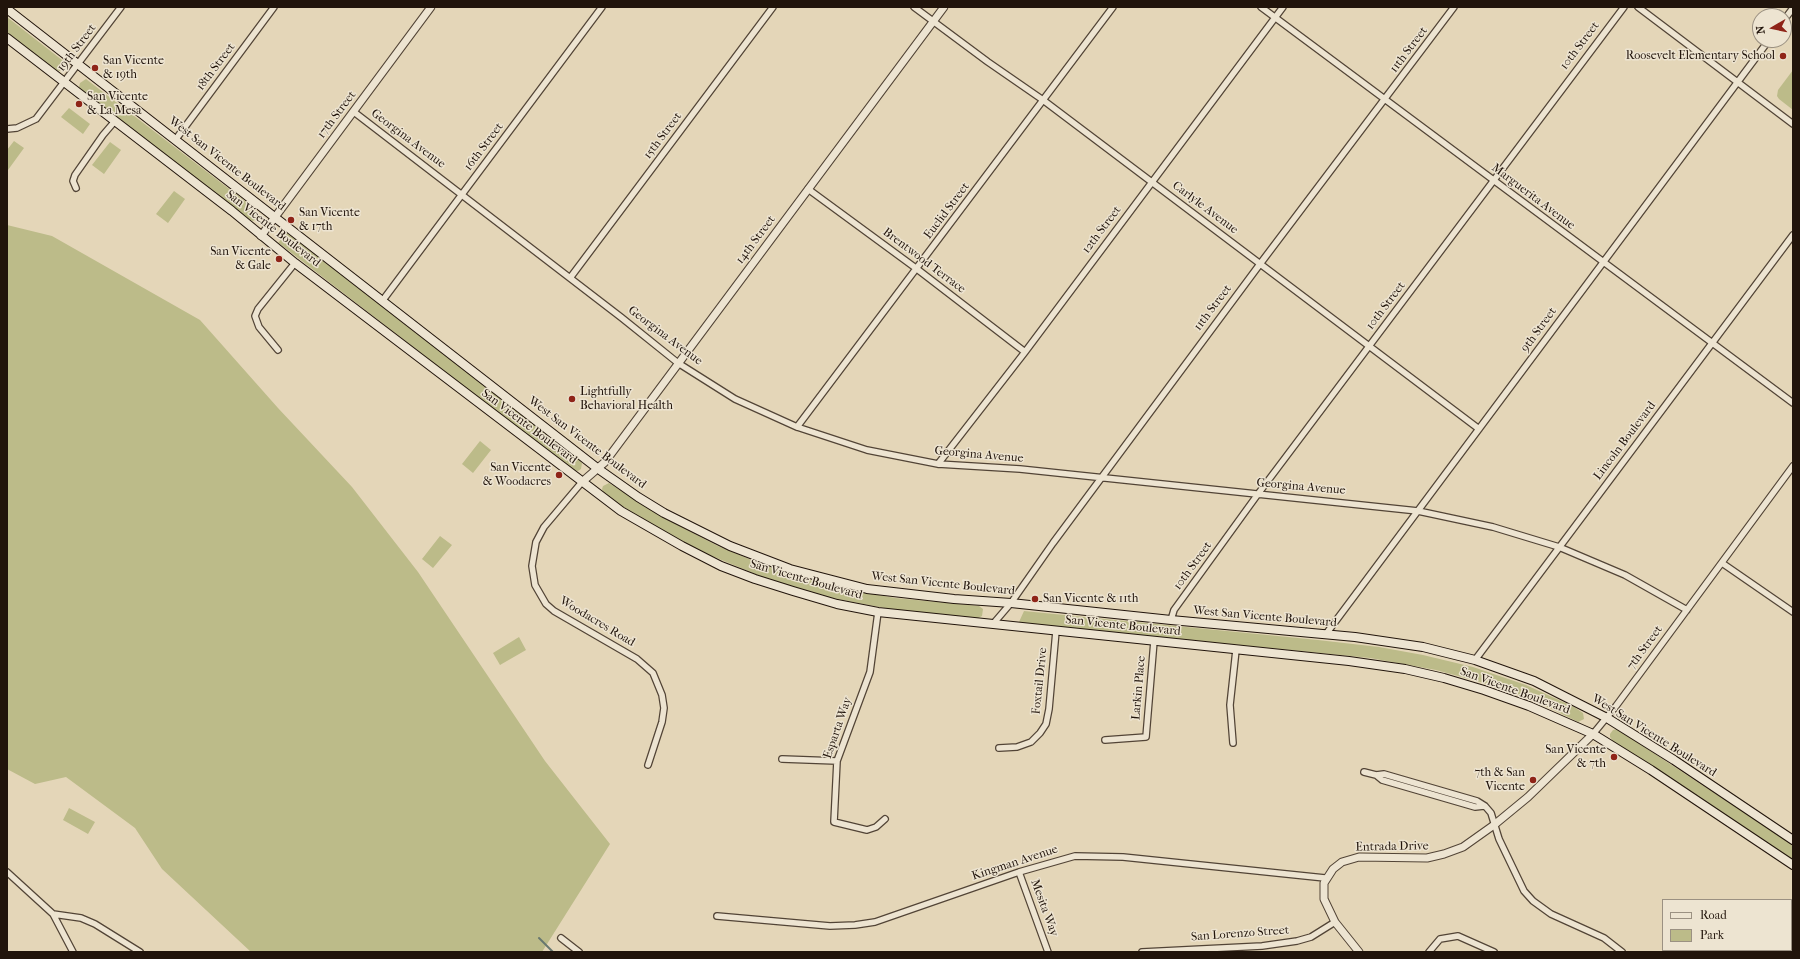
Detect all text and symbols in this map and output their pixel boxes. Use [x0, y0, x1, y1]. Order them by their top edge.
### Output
north arrow [1752, 8, 1792, 48]
street label: 10th Street [1557, 19, 1603, 73]
street label: 19th Street [54, 21, 100, 75]
street label: 11th Street [1387, 24, 1431, 76]
text: N [1754, 25, 1768, 35]
street label: 18th Street [194, 40, 238, 94]
place label: Roosevelt Elementary School [1626, 49, 1775, 63]
marker: Roosevelt Elementary School [1778, 51, 1788, 61]
place label: San Vicente & 19th [103, 54, 164, 82]
marker: San Vicente & 19th [90, 63, 100, 73]
street label: 17th Street [315, 89, 359, 141]
place label: San Vicente & La Mesa [87, 90, 148, 118]
marker: San Vicente & La Mesa [74, 99, 84, 109]
street label: Georgina Avenue [368, 106, 448, 172]
street label: 15th Street [641, 110, 685, 162]
street label: West San Vicente Boulevard [166, 114, 288, 214]
street label: 16th Street [461, 120, 507, 174]
street label: Marguerita Avenue [1489, 161, 1577, 233]
street label: Carlyle Avenue [1169, 179, 1241, 237]
street label: Euclid Street [921, 180, 973, 242]
street label: San Vicente Boulevard [223, 188, 323, 270]
street label: 12th Street [1079, 203, 1125, 257]
place label: San Vicente & 17th [299, 206, 360, 234]
street label: 14th Street [733, 213, 779, 267]
marker: San Vicente & 17th [286, 215, 296, 225]
street label: Brentwood Terrace [880, 225, 968, 297]
place label: San Vicente & Gale [210, 245, 271, 273]
marker: San Vicente & Gale [274, 254, 284, 264]
street label: 10th Street [1363, 279, 1409, 333]
street label: 11th Street [1191, 282, 1235, 334]
street label: Georgina Avenue [625, 303, 705, 369]
street label: 9th Street [1518, 305, 1560, 355]
place label: Lightfully Behavioral Health [580, 385, 673, 413]
street label: San Vicente Boulevard [478, 386, 580, 468]
street label: West San Vicente Boulevard [525, 394, 649, 492]
marker: Lightfully Behavioral Health [567, 394, 577, 404]
street label: Lincoln Boulevard [1591, 399, 1659, 483]
street label: Georgina Avenue [934, 444, 1024, 466]
place label: San Vicente & Woodacres [483, 461, 551, 489]
marker: San Vicente & Woodacres [554, 470, 564, 480]
street label: Georgina Avenue [1256, 476, 1346, 498]
street label: 10th Street [1171, 539, 1215, 593]
street label: San Vicente Boulevard [748, 557, 864, 603]
street label: West San Vicente Boulevard [871, 569, 1015, 599]
place label: San Vicente & 11th [1043, 592, 1138, 606]
street label: Woodacres Road [557, 594, 637, 650]
marker: San Vicente & 11th [1030, 594, 1040, 604]
street label: West San Vicente Boulevard [1193, 604, 1337, 630]
street label: San Vicente Boulevard [1065, 613, 1181, 639]
street label: 7th Street [1624, 623, 1666, 673]
street label: Foxtail Drive [1029, 647, 1051, 715]
street label: Larkin Place [1129, 655, 1149, 721]
street label: San Vicente Boulevard [1458, 664, 1572, 718]
street label: West San Vicente Boulevard [1589, 692, 1719, 780]
street label: Esparta Way [821, 695, 855, 761]
place label: San Vicente & 7th [1545, 743, 1606, 771]
marker: San Vicente & 7th [1609, 752, 1619, 762]
place label: 7th & San Vicente [1474, 766, 1525, 794]
marker: 7th & San Vicente [1528, 775, 1538, 785]
street label: Entrada Drive [1355, 839, 1429, 855]
street label: Kingman Avenue [970, 842, 1060, 884]
street label: Mesita Way [1027, 877, 1061, 939]
legend [1662, 899, 1792, 951]
text: Road [1700, 908, 1727, 922]
street label: San Lorenzo Street [1191, 923, 1289, 945]
text: Park [1700, 928, 1724, 942]

